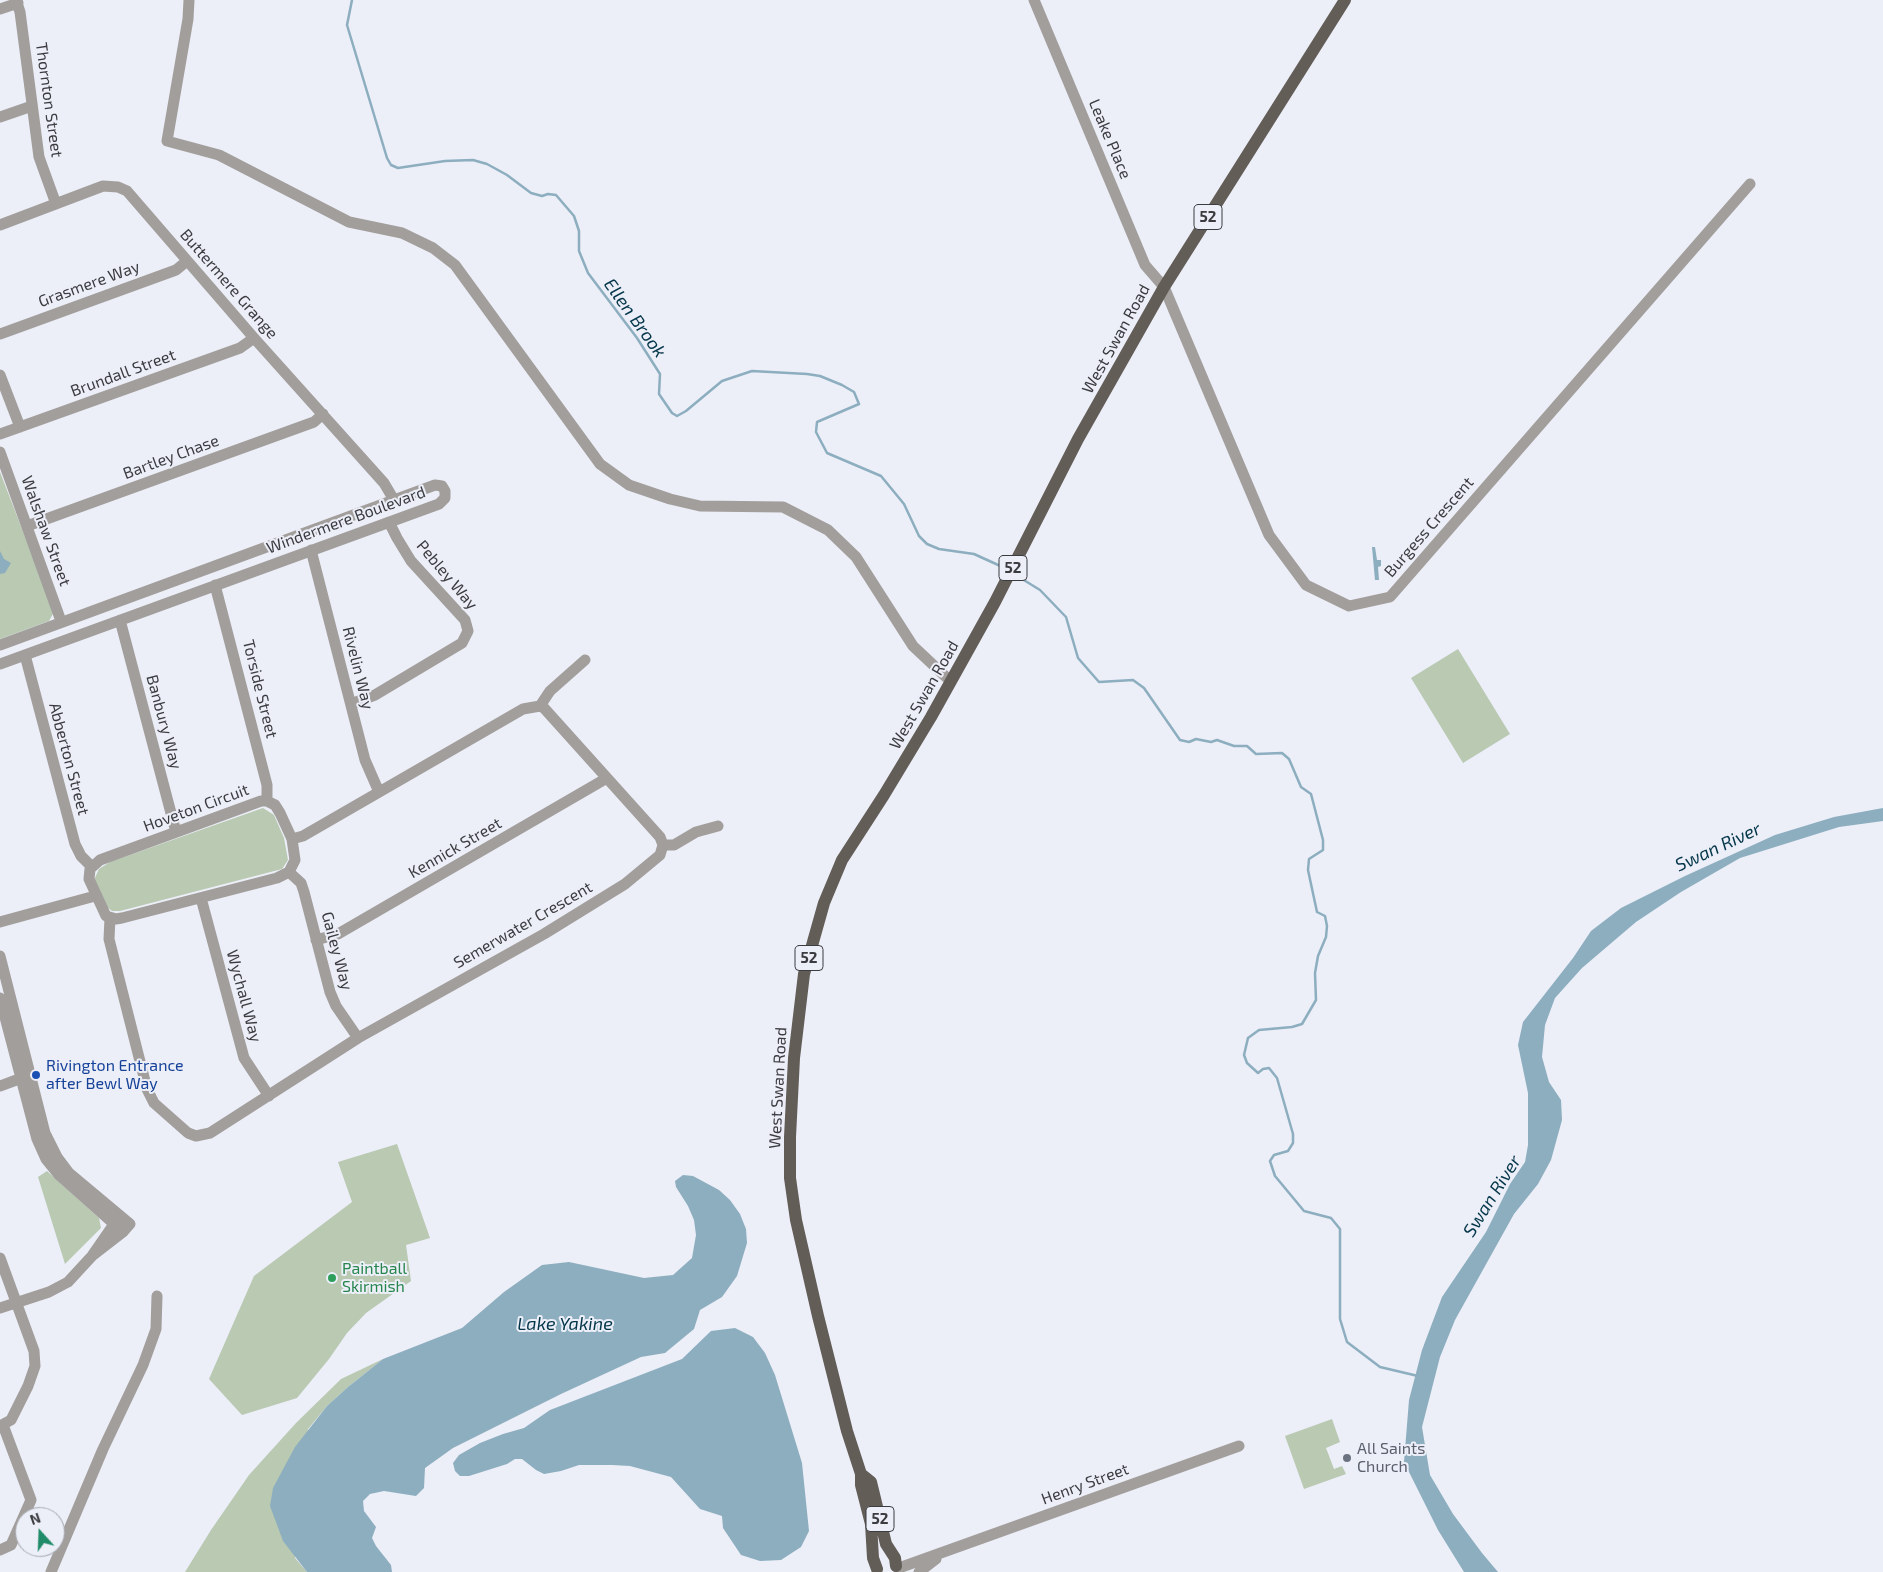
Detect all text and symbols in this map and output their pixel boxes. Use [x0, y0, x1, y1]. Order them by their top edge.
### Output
street label: Thornton Street [31, 41, 67, 159]
street label: Leake Place [1085, 96, 1135, 182]
road number: 52 [1194, 204, 1222, 230]
street label: Buttermere Grange [176, 225, 282, 343]
street label: Grasmere Way [36, 257, 142, 311]
water label: Ellen Brook [599, 274, 671, 362]
street label: West Swan Road [1078, 281, 1154, 397]
street label: Brundall Street [68, 345, 178, 401]
street label: Bartley Chase [121, 431, 221, 483]
street label: Walshaw Street [17, 473, 75, 589]
street label: Burgess Crescent [1380, 473, 1478, 581]
street label: Windermere Boulevard [264, 482, 428, 558]
street label: Pebley Way [412, 536, 482, 614]
road number: 52 [999, 556, 1027, 580]
street label: Rivelin Way [338, 625, 378, 711]
street label: West Swan Road [885, 637, 963, 753]
street label: Torside Street [238, 638, 282, 740]
street label: Banbury Way [142, 673, 186, 771]
street label: Abberton Street [45, 701, 93, 817]
street label: Hoveton Circuit [141, 780, 251, 836]
street label: Kennick Street [405, 814, 505, 882]
water label: Swan River [1672, 818, 1764, 876]
street label: Semerwater Crescent [450, 877, 596, 973]
street label: Gailey Way [317, 910, 357, 992]
road number: 52 [795, 946, 823, 970]
street label: Wychall Way [222, 948, 266, 1044]
street label: West Swan Road [765, 1027, 791, 1149]
place label: Rivington Entrance after Bewl Way [46, 1056, 184, 1094]
marker: Rivington Entrance after Bewl Way [30, 1069, 42, 1081]
water label: Swan River [1458, 1151, 1526, 1241]
place label: Paintball Skirmish [342, 1259, 407, 1297]
marker: Paintball Skirmish [326, 1272, 338, 1284]
water label: Lake Yakine [517, 1313, 613, 1335]
place label: All Saints Church [1357, 1439, 1425, 1477]
marker: All Saints Church [1341, 1452, 1353, 1464]
street label: Henry Street [1039, 1459, 1131, 1509]
road number: 52 [866, 1506, 894, 1532]
north arrow [15, 1507, 65, 1557]
text: N [27, 1509, 43, 1528]

